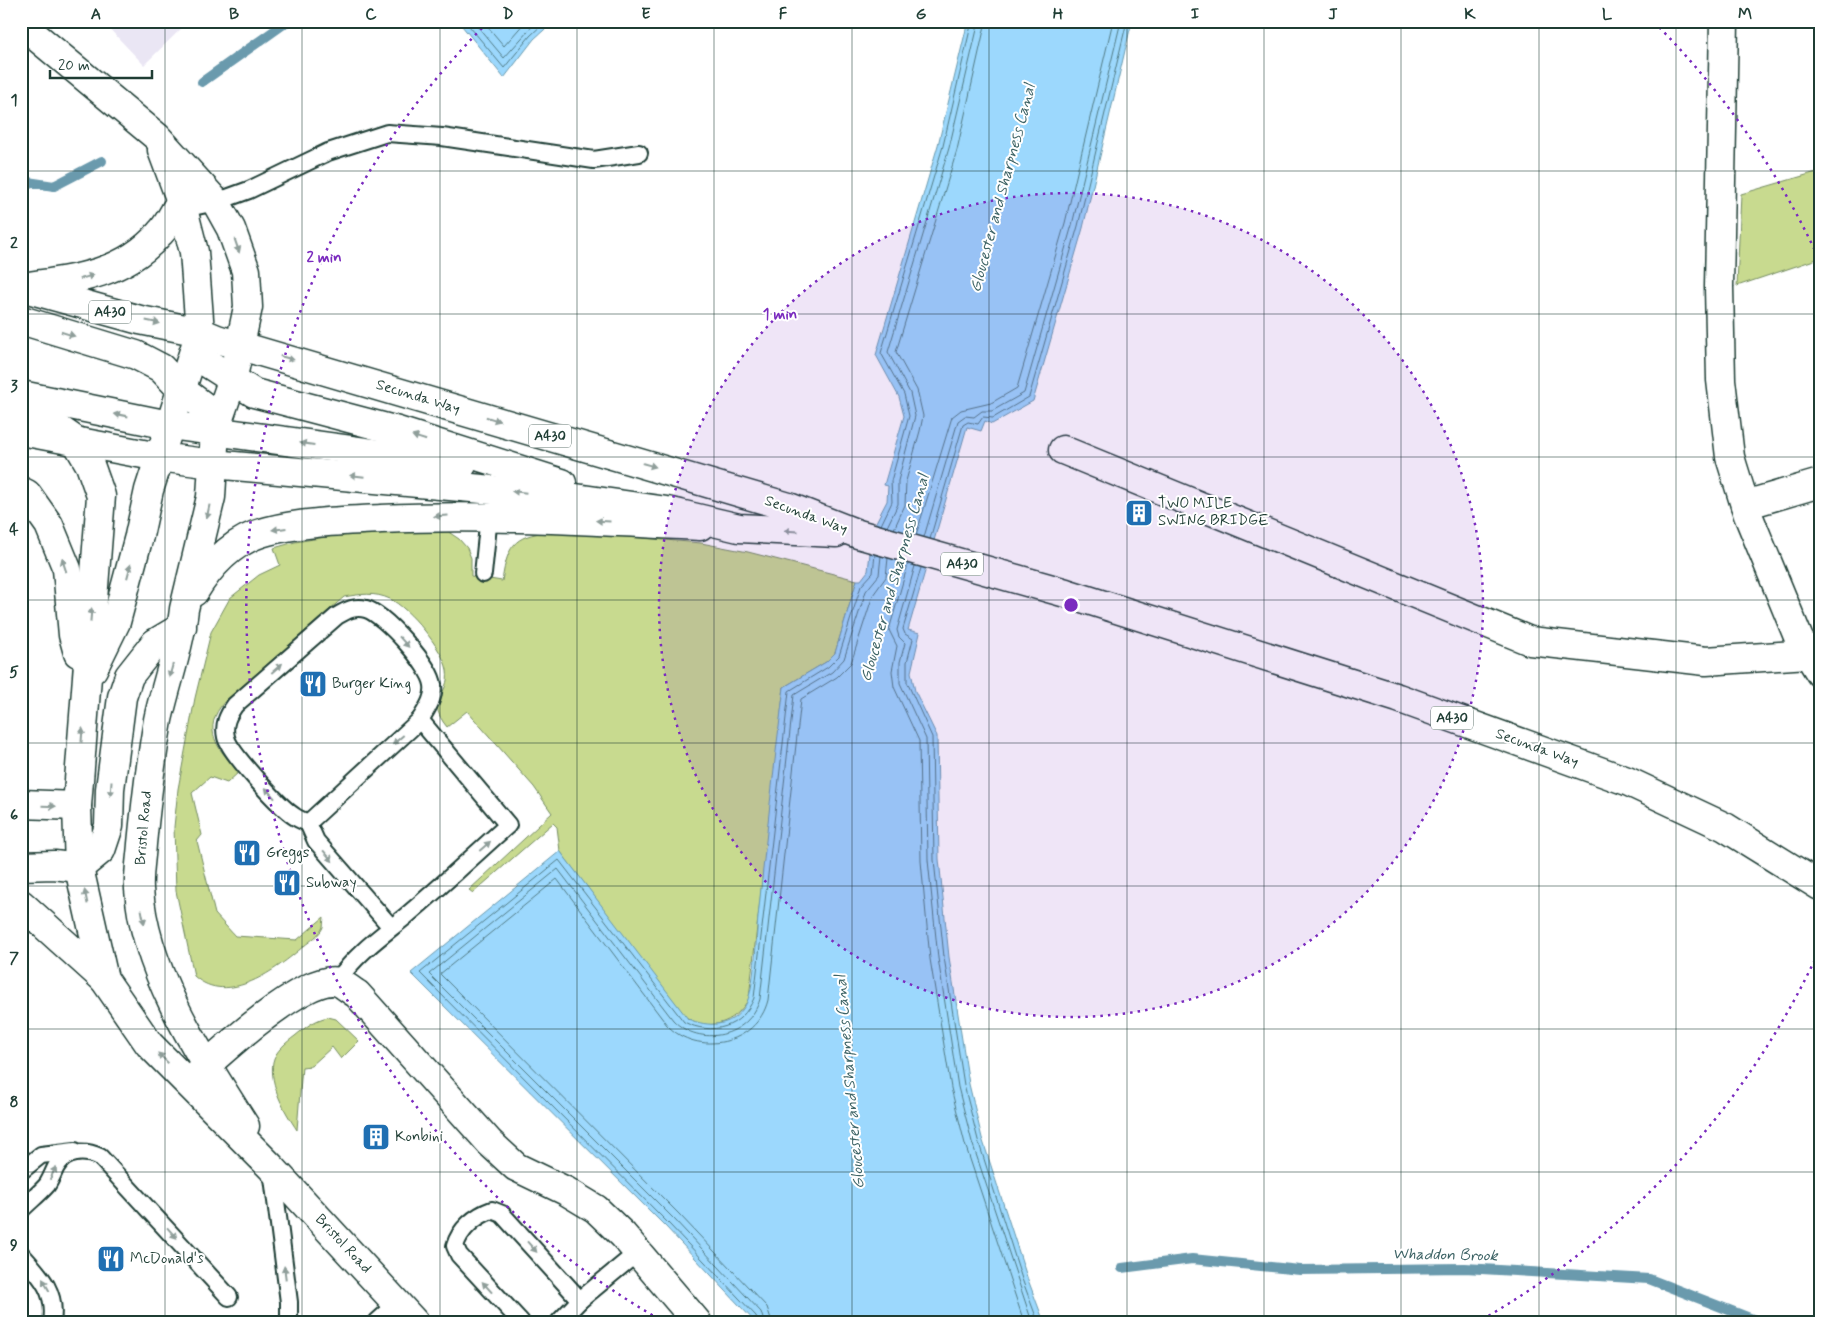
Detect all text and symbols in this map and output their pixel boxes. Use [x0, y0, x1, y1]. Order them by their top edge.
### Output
text: A [91, 4, 101, 25]
text: B [229, 4, 239, 25]
text: C [365, 4, 377, 25]
text: D [502, 4, 514, 25]
text: E [641, 4, 651, 25]
text: F [779, 4, 788, 25]
text: G [916, 4, 927, 25]
text: H [1053, 4, 1064, 25]
text: I [1191, 4, 1200, 25]
text: J [1328, 4, 1338, 25]
text: K [1464, 4, 1476, 25]
text: L [1602, 4, 1613, 25]
text: M [1738, 4, 1752, 25]
scale bar [50, 48, 152, 80]
text: 20 m [58, 56, 90, 76]
water label: Gloucester and Sharpness Canal [965, 81, 1041, 294]
text: 1 [10, 90, 18, 111]
text: 2 [10, 233, 18, 254]
one-way arrow [234, 238, 241, 253]
text: 2 min [306, 248, 342, 268]
one-way arrow [79, 272, 94, 280]
road number: A430 [89, 300, 131, 324]
text: 1 min [763, 305, 797, 325]
one-way arrow [145, 319, 161, 327]
one-way arrow [61, 330, 76, 338]
one-way arrow [280, 355, 295, 363]
street label: Secunda Way [374, 375, 463, 419]
text: 3 [10, 376, 18, 397]
one-way arrow [113, 411, 128, 419]
one-way arrow [486, 416, 501, 424]
road number: A430 [529, 424, 571, 448]
one-way arrow [411, 433, 426, 441]
one-way arrow [298, 439, 314, 447]
one-way arrow [642, 462, 657, 470]
water label: Gloucester and Sharpness Canal [855, 471, 935, 684]
one-way arrow [349, 472, 365, 480]
one-way arrow [510, 487, 526, 495]
street label: Secunda Way [762, 491, 850, 539]
place label: TWO MILE SWING BRIDGE [1158, 494, 1269, 531]
building icon: TWO MILE SWING BRIDGE [1124, 498, 1154, 528]
one-way arrow [204, 505, 212, 520]
one-way arrow [432, 513, 448, 521]
one-way arrow [595, 517, 611, 525]
text: 4 [9, 519, 19, 540]
one-way arrow [271, 525, 287, 533]
one-way arrow [783, 526, 799, 534]
road number: A430 [941, 552, 983, 576]
one-way arrow [60, 557, 68, 572]
one-way arrow [126, 564, 134, 579]
centre of rings [1062, 596, 1080, 614]
one-way arrow [87, 607, 95, 623]
one-way arrow [398, 636, 410, 648]
text: 5 [9, 662, 19, 683]
one-way arrow [167, 663, 175, 678]
one-way arrow [270, 663, 283, 674]
restaurant icon: Burger King [298, 669, 328, 699]
place label: Burger King [332, 674, 411, 695]
road number: A430 [1431, 706, 1473, 730]
street label: Secunda Way [1493, 724, 1581, 772]
one-way arrow [79, 727, 87, 743]
one-way arrow [392, 734, 405, 745]
one-way arrow [107, 781, 115, 797]
one-way arrow [264, 787, 276, 799]
street label: Bristol Road [131, 790, 157, 866]
one-way arrow [41, 802, 57, 810]
text: 6 [10, 805, 18, 826]
restaurant icon: Greggs [232, 838, 262, 868]
one-way arrow [478, 840, 491, 851]
place label: Greggs [266, 843, 310, 864]
one-way arrow [323, 849, 334, 862]
restaurant icon: Subway [272, 868, 302, 898]
place label: Subway [306, 873, 357, 893]
one-way arrow [81, 888, 89, 904]
one-way arrow [139, 910, 147, 925]
text: 7 [9, 948, 19, 969]
water label: Gloucester and Sharpness Canal [830, 973, 870, 1190]
one-way arrow [157, 1052, 169, 1064]
text: 8 [9, 1092, 19, 1113]
building icon: Konbini [361, 1122, 391, 1152]
place label: Konbini [395, 1127, 443, 1147]
one-way arrow [49, 1166, 57, 1180]
street label: Bristol Road [310, 1210, 376, 1278]
one-way arrow [166, 1227, 178, 1239]
text: 9 [10, 1235, 18, 1256]
one-way arrow [526, 1241, 538, 1253]
restaurant icon: McDonald's [96, 1244, 126, 1274]
water label: Whaddon Brook [1392, 1244, 1499, 1266]
place label: McDonald's [130, 1249, 204, 1269]
one-way arrow [281, 1265, 289, 1281]
one-way arrow [41, 1278, 50, 1291]
one-way arrow [481, 1281, 493, 1293]

